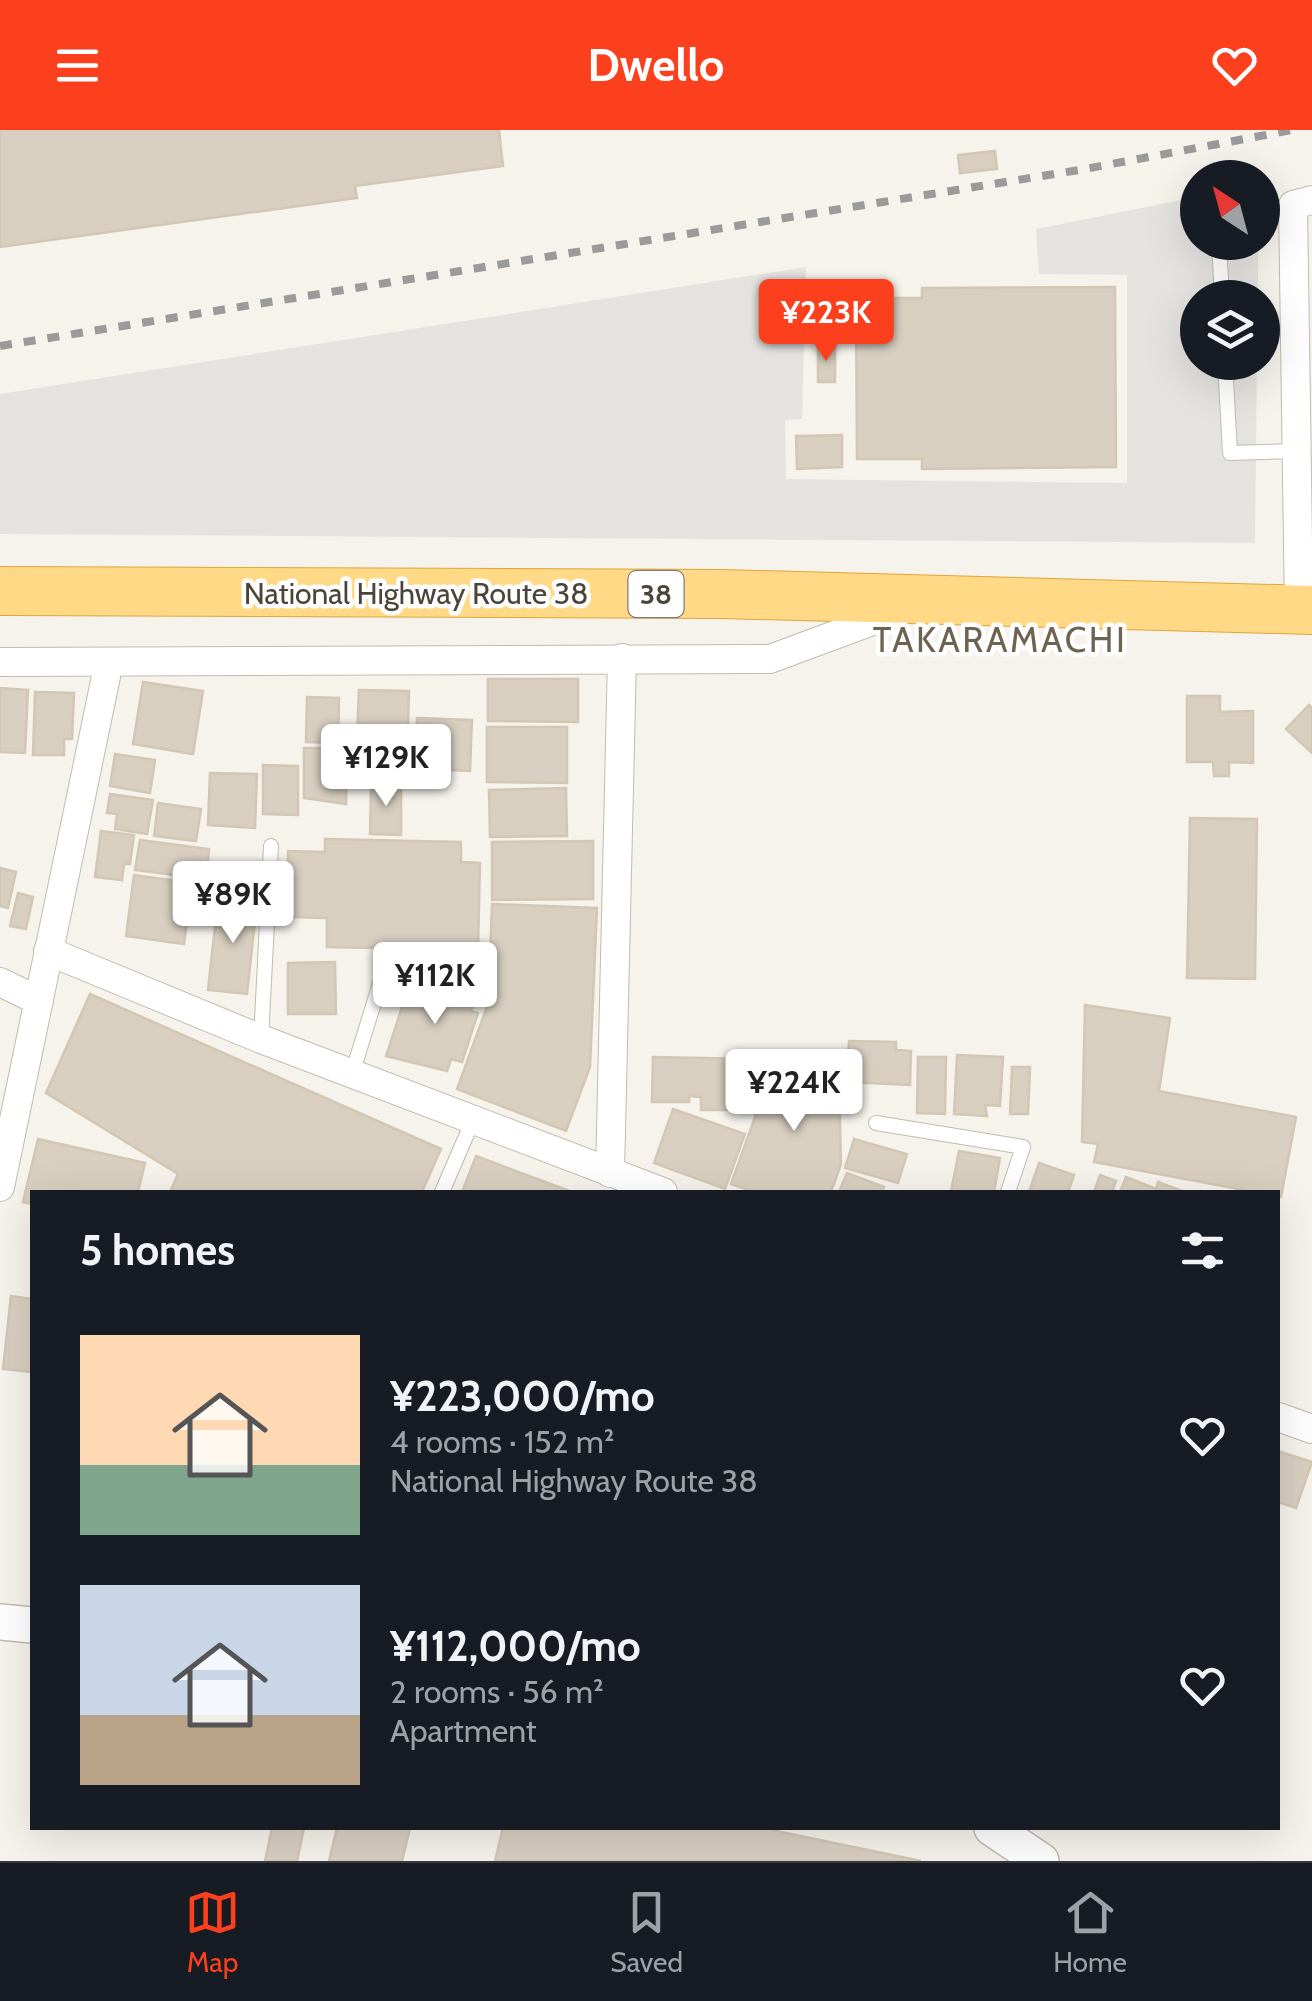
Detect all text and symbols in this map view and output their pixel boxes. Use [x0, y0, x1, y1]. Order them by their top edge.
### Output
icon: menu [50, 38, 105, 93]
text: Dwello [587, 38, 725, 92]
icon: heart [1207, 38, 1262, 93]
north arrow [1180, 160, 1280, 260]
map controls [1180, 160, 1280, 380]
pin: ¥223K [756, 279, 896, 364]
button: layers [1180, 280, 1280, 380]
text: ¥223K [781, 292, 871, 331]
road number: 38 [628, 571, 684, 617]
street label: National Highway Route 38 [244, 575, 588, 612]
district label: TAKARAMACHI [873, 618, 1127, 661]
pin: ¥129K [316, 724, 456, 809]
text: ¥129K [343, 737, 429, 776]
pin: ¥89K [174, 861, 292, 946]
text: ¥89K [195, 874, 271, 913]
pin: ¥112K [365, 942, 505, 1027]
text: ¥112K [395, 955, 475, 994]
pin: ¥224K [724, 1049, 864, 1134]
text: ¥224K [747, 1062, 841, 1101]
icon: filters [1175, 1223, 1230, 1278]
text: 5 homes [80, 1224, 235, 1276]
text: ¥223,000/mo [390, 1370, 655, 1422]
icon: home [160, 1375, 280, 1495]
icon: heart [1175, 1408, 1230, 1463]
text: 4 rooms · 152 m² [390, 1422, 614, 1461]
text: National Highway Route 38 [390, 1461, 758, 1500]
text: ¥112,000/mo [390, 1620, 641, 1672]
icon: home [160, 1625, 280, 1745]
icon: heart [1175, 1658, 1230, 1713]
text: 2 rooms · 56 m² [390, 1672, 604, 1711]
text: Apartment [390, 1711, 537, 1750]
tab: Map [185, 1885, 240, 1979]
tab: Saved [610, 1885, 683, 1979]
tab: Home [1053, 1885, 1127, 1979]

